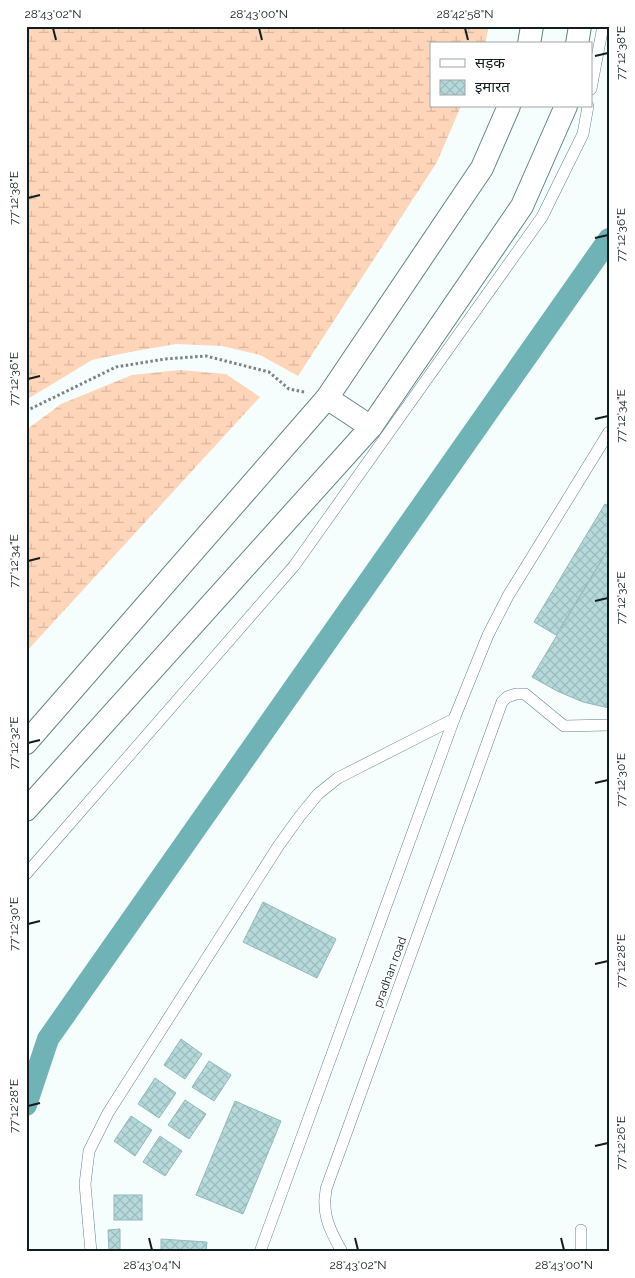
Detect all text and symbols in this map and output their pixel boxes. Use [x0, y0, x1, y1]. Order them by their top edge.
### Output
text: 28°43'02"N [24, 7, 82, 21]
text: 28°43'00"N [230, 7, 288, 21]
text: 28°42'58"N [437, 7, 493, 21]
text: 77°12'38"E [614, 26, 628, 80]
legend [430, 42, 592, 108]
text: सड़क [475, 54, 505, 72]
text: इमारत [475, 78, 510, 96]
text: 77°12'38"E [7, 171, 21, 225]
text: 77°12'36"E [614, 208, 628, 262]
text: 77°12'36"E [7, 352, 21, 406]
text: 77°12'34"E [614, 389, 628, 443]
text: 77°12'34"E [7, 534, 21, 588]
text: 77°12'32"E [614, 571, 628, 625]
text: 77°12'32"E [7, 716, 21, 770]
text: 77°12'30"E [614, 753, 628, 807]
text: 77°12'30"E [7, 897, 21, 951]
text: 77°12'28"E [614, 934, 628, 988]
street label: pradhan road [371, 935, 409, 1009]
text: 77°12'28"E [7, 1079, 21, 1133]
text: 77°12'26"E [614, 1116, 628, 1170]
text: 28°43'04"N [123, 1258, 181, 1272]
text: 28°43'02"N [329, 1258, 387, 1272]
text: 28°43'00"N [535, 1258, 593, 1272]

